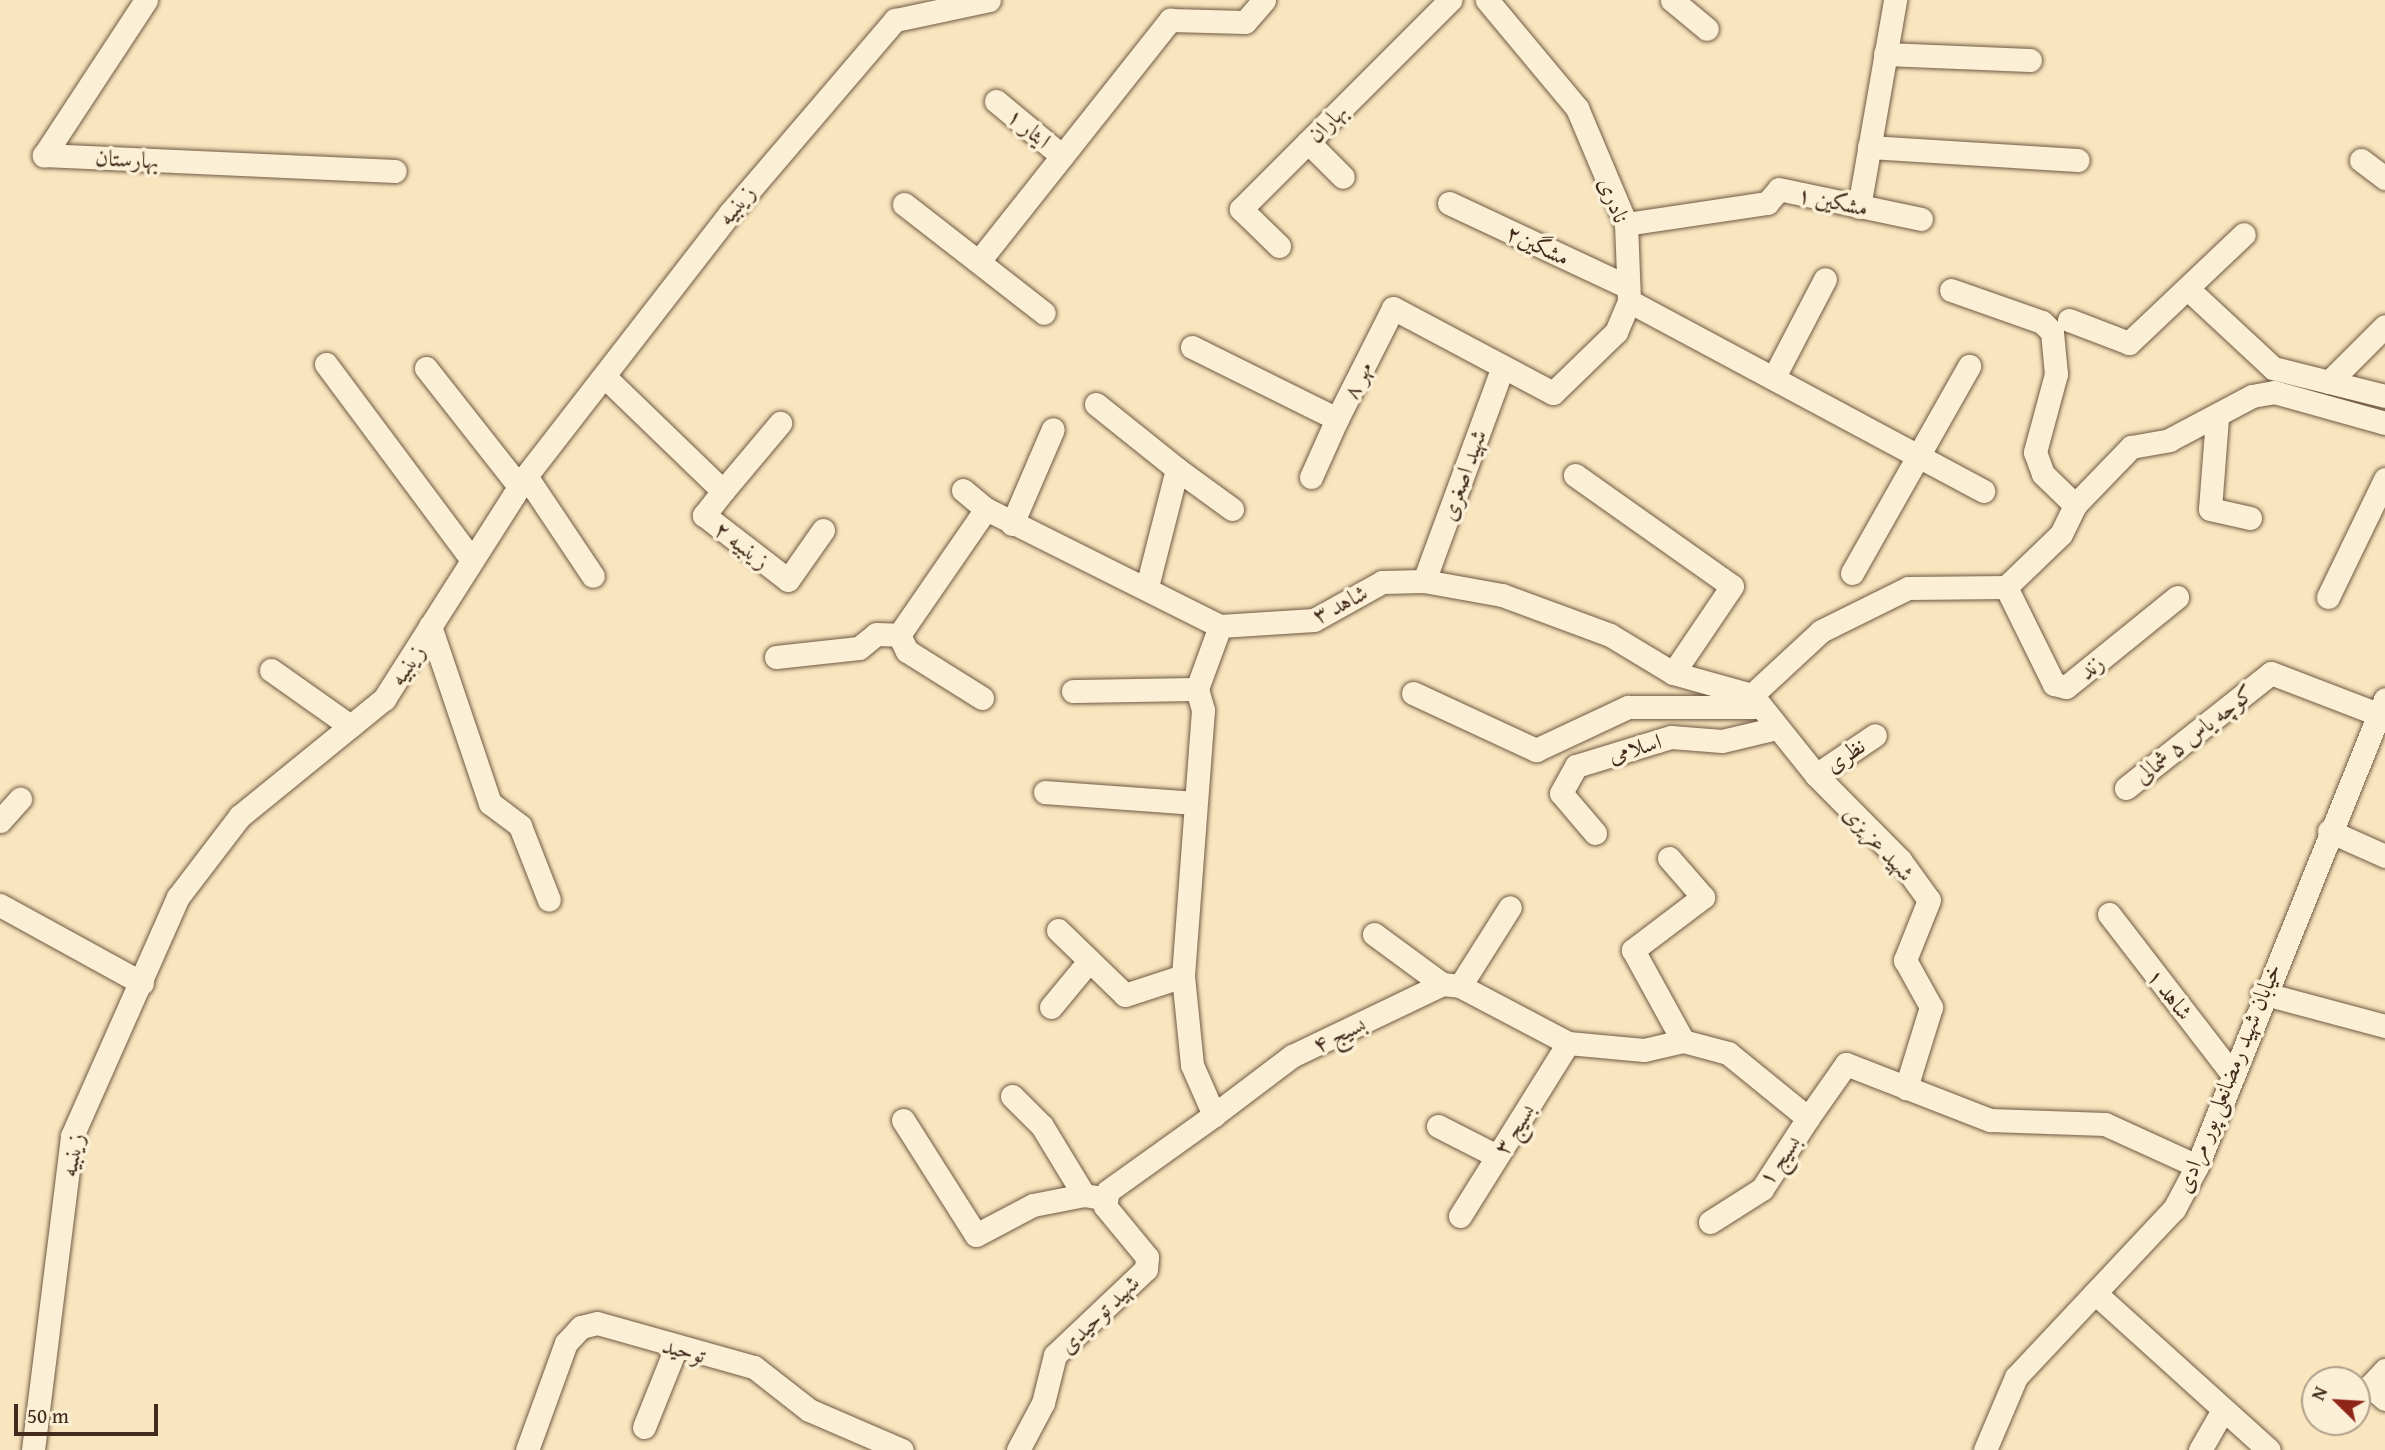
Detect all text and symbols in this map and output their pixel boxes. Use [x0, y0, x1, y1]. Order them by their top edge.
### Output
street label: بهاران [1301, 97, 1353, 149]
street label: ایثار ۱ [1002, 102, 1056, 154]
street label: بهارستان [94, 144, 160, 174]
street label: نادری [1593, 173, 1635, 227]
street label: زینبیه [711, 179, 761, 231]
street label: مشکین ۱ [1795, 180, 1871, 222]
street label: مشگین۲ [1502, 218, 1574, 272]
street label: مهر ۸ [1336, 357, 1378, 403]
street label: شهید اصغری [1434, 426, 1492, 524]
street label: زینبیه ۲ [709, 515, 775, 575]
street label: شاهد ۳ [1308, 579, 1372, 629]
street label: زینبیه [383, 639, 431, 691]
street label: زند [2073, 649, 2109, 685]
street label: کوچه یاس ۵ شمالی [2128, 679, 2260, 789]
street label: اسلامی [1605, 727, 1665, 769]
street label: نظری [1820, 732, 1870, 778]
street label: شهید عزیزی [1838, 799, 1920, 887]
street label: خیابان شهید رمضانعلی پور مرادی [2169, 959, 2287, 1197]
street label: شاهد ۱ [2141, 963, 2199, 1025]
street label: بسیج ۴ [1308, 1010, 1370, 1058]
street label: بسیج ۳ [1488, 1098, 1540, 1160]
street label: بسیج ۱ [1752, 1129, 1806, 1191]
street label: زینبیه [54, 1131, 90, 1179]
street label: شهید توحیدی [1053, 1269, 1145, 1359]
street label: توحید [659, 1331, 709, 1369]
north arrow [2301, 1366, 2371, 1436]
text: N [2303, 1382, 2334, 1405]
scale bar [18, 1390, 161, 1434]
text: 50 m [27, 1400, 69, 1431]

